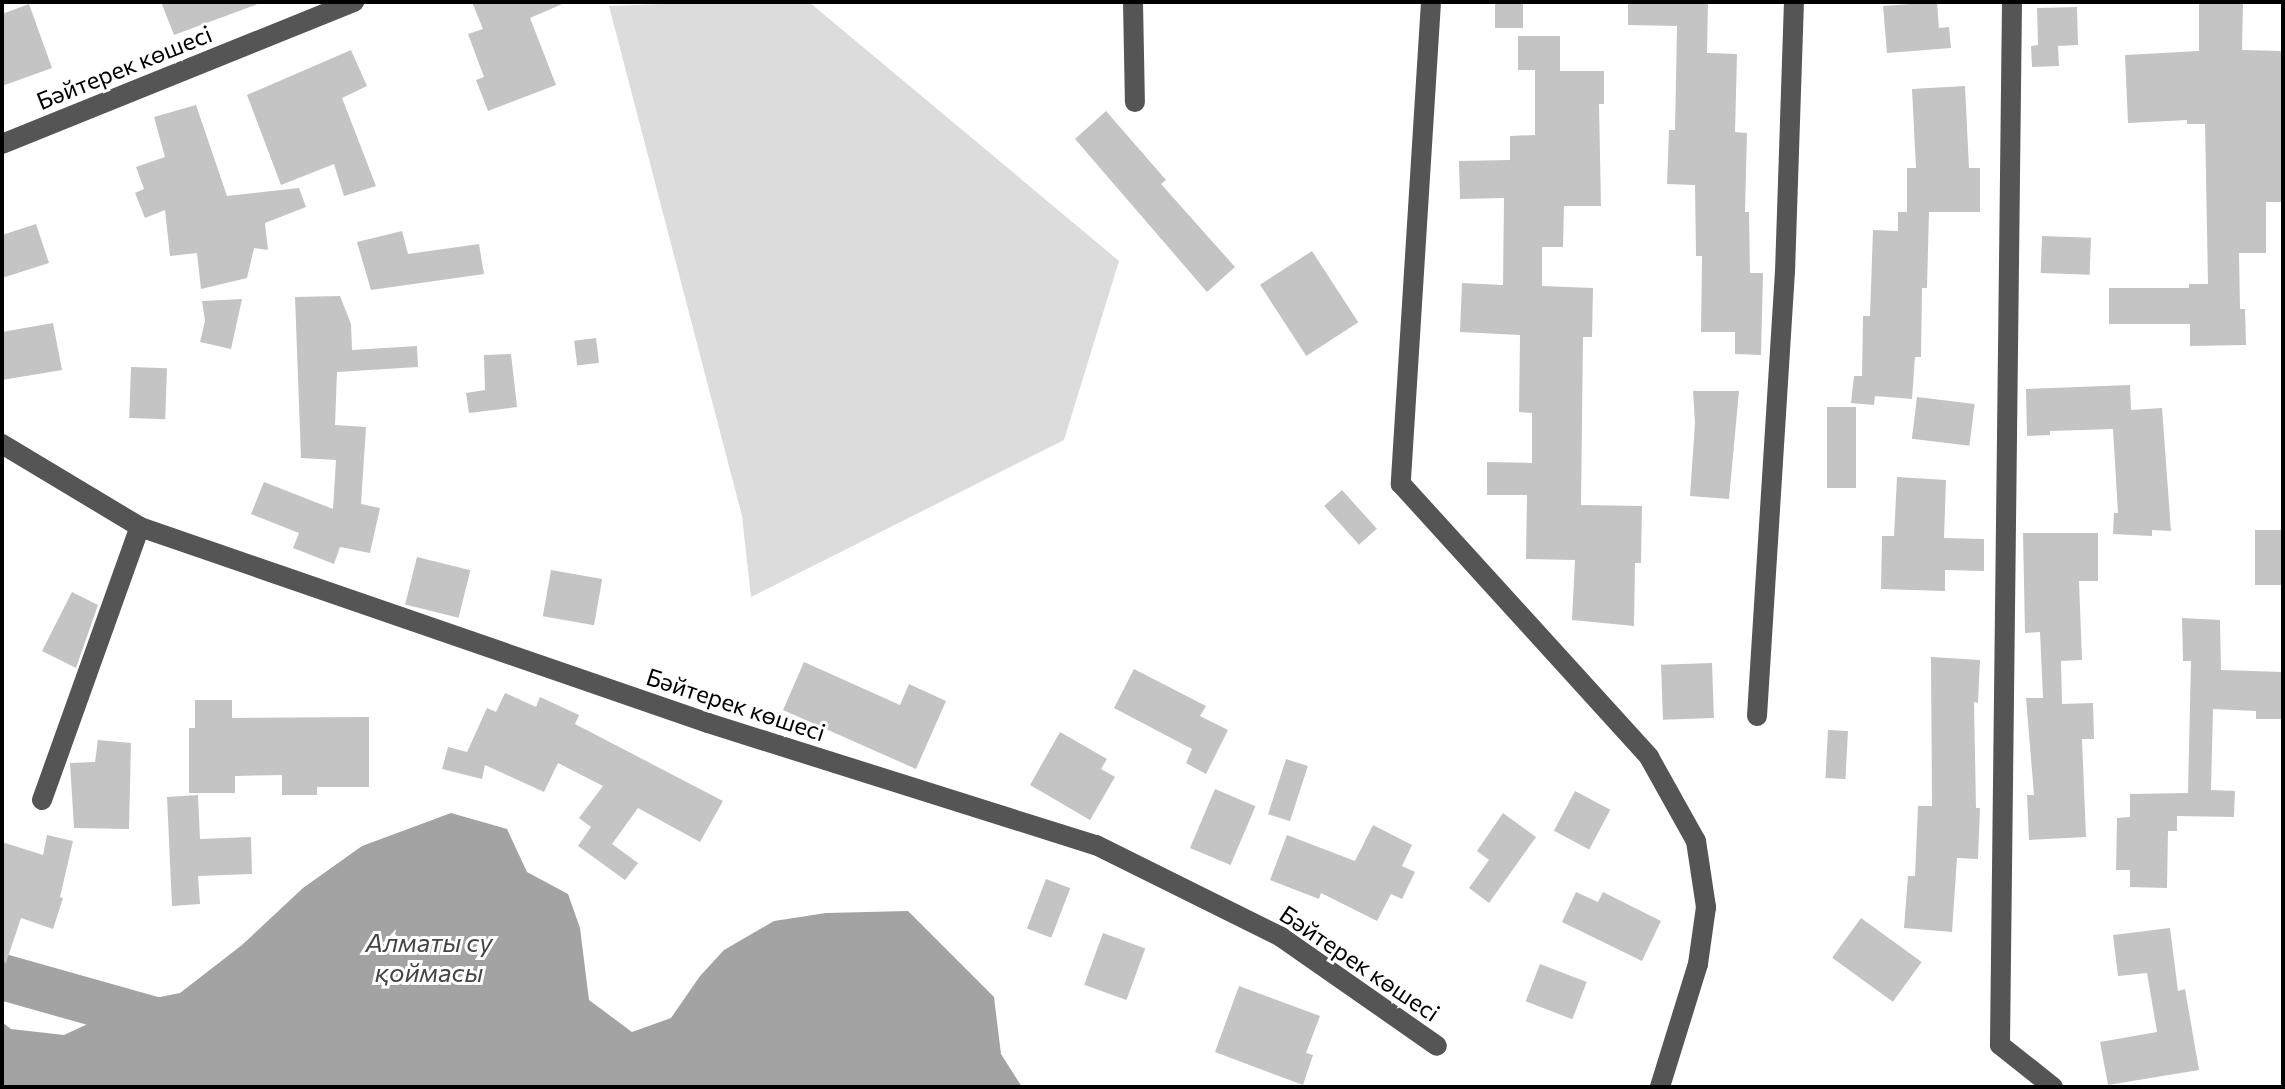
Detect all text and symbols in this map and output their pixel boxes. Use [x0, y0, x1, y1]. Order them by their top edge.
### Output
street label: Бәйтерек көшесі [32, 19, 216, 115]
street label: Бәйтерек көшесі [643, 661, 829, 747]
street label: Бәйтерек көшесі [1275, 899, 1445, 1027]
water label: Алматы су қоймасы [365, 926, 493, 988]

